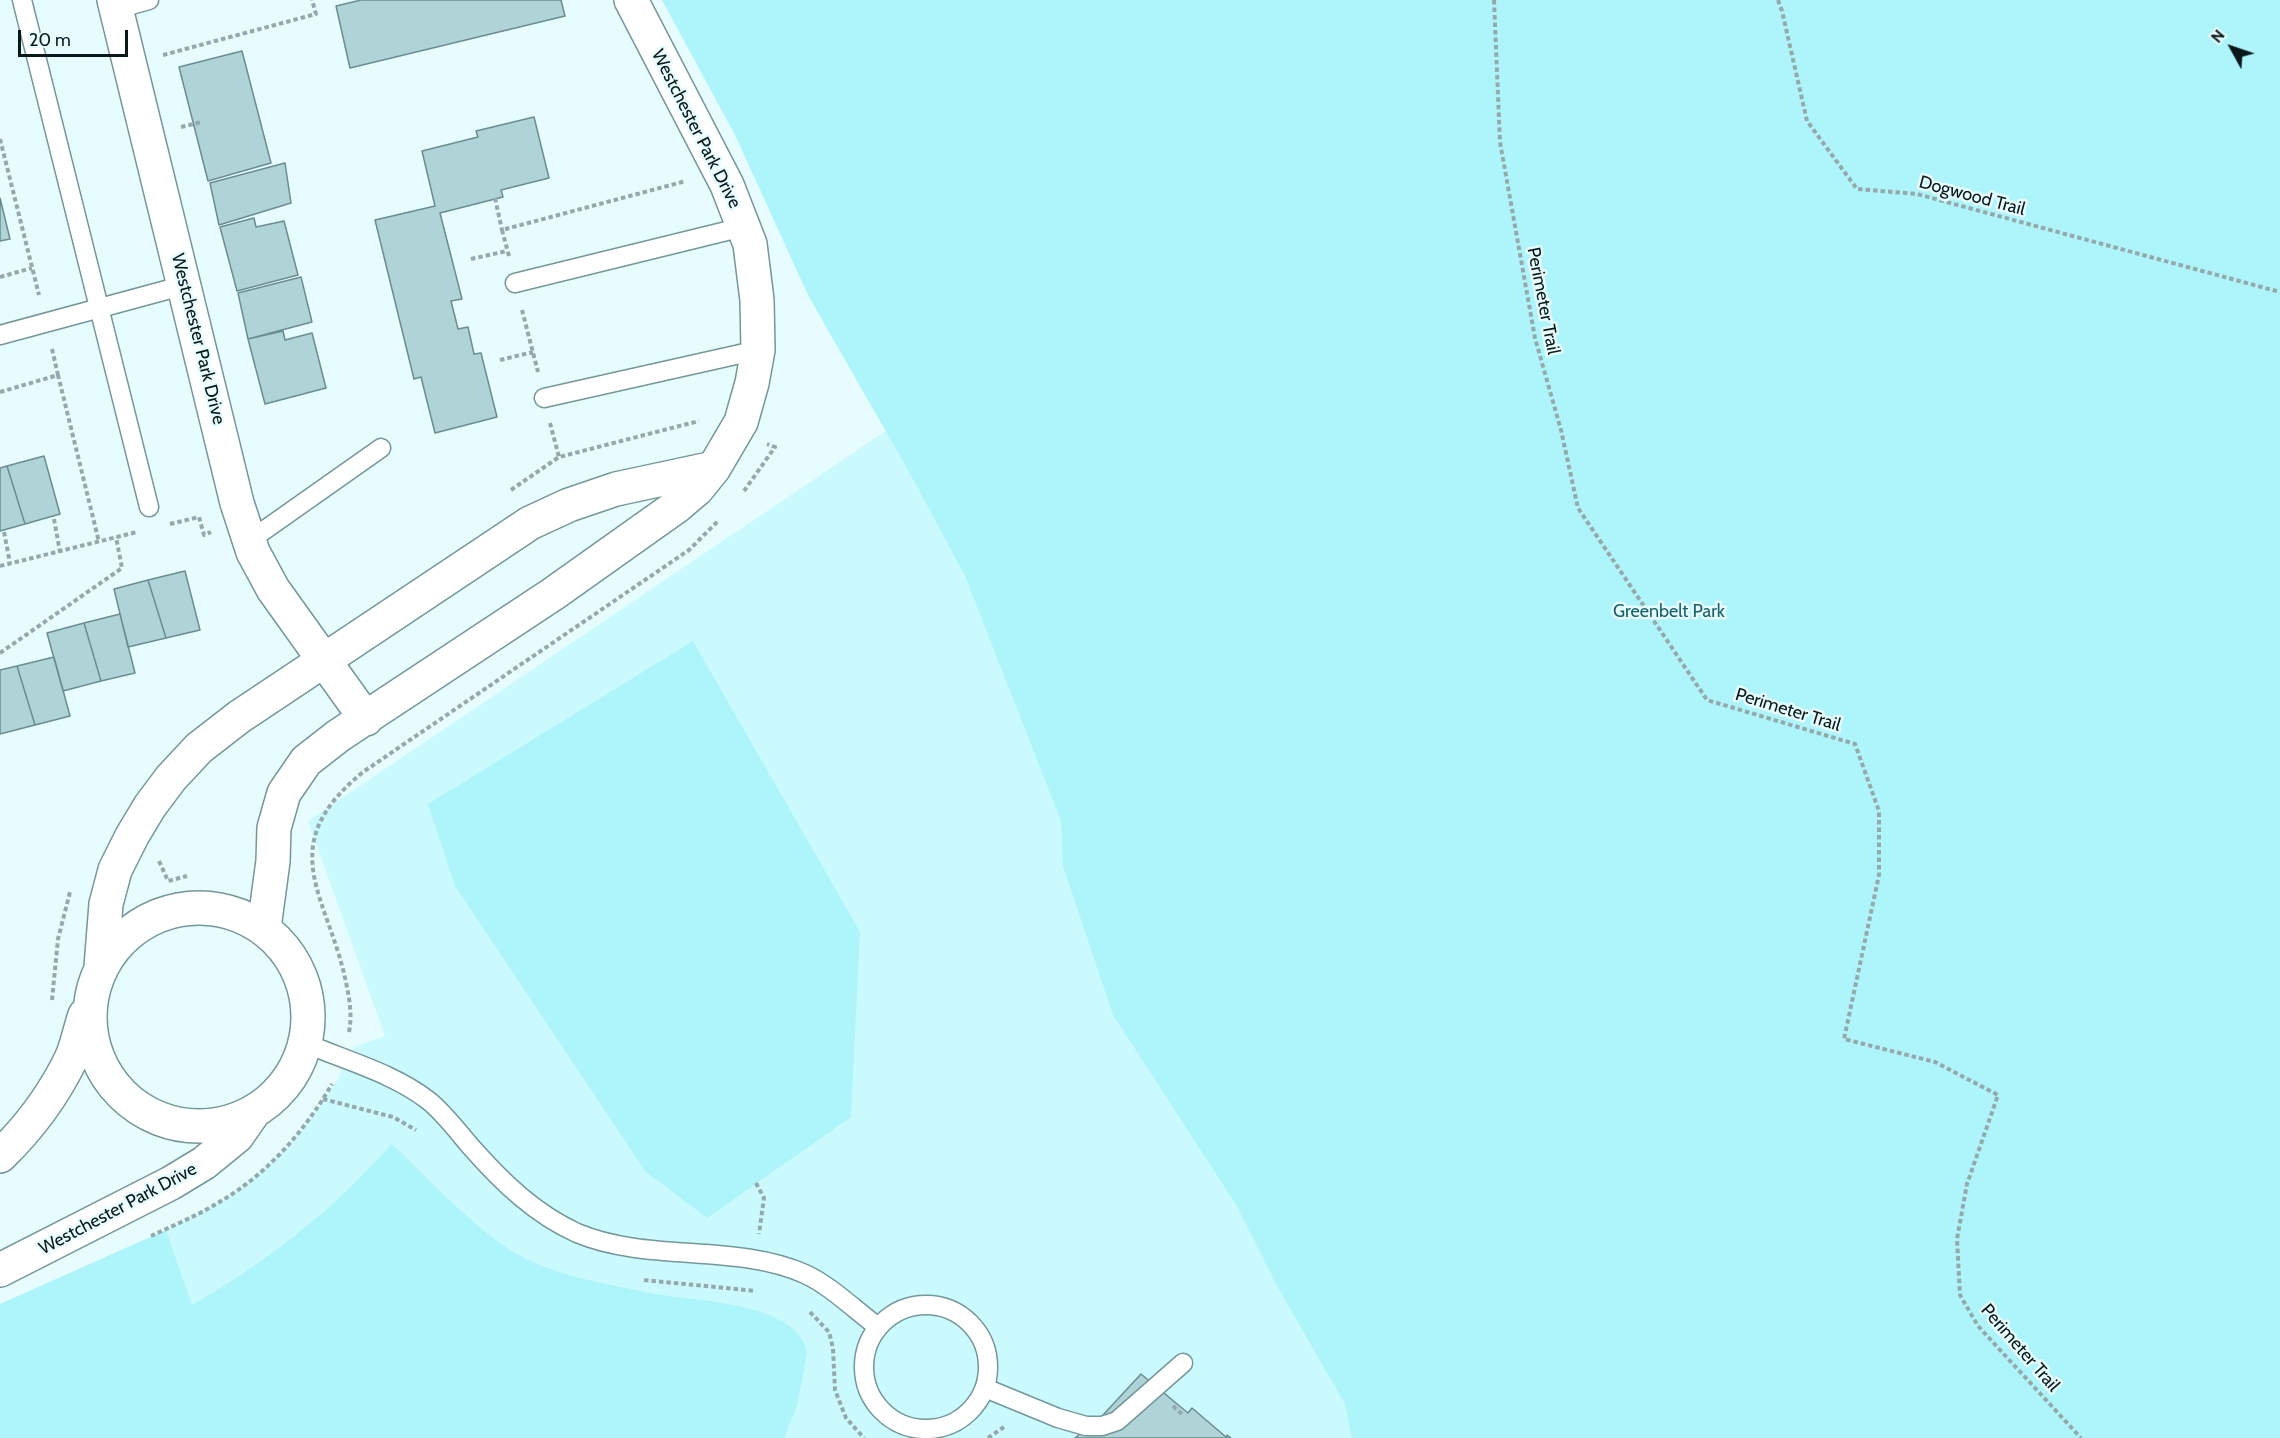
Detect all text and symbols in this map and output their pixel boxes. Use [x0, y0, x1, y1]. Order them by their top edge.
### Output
scale bar [21, 18, 130, 56]
north arrow [2202, 18, 2262, 78]
text: N [2207, 26, 2229, 47]
text: 20 m [29, 29, 71, 51]
street label: Westchester Park Drive [647, 46, 745, 212]
street label: Dogwood Trail [1917, 171, 2027, 221]
street label: Perimeter Trail [1522, 245, 1564, 357]
street label: Westchester Park Drive [166, 251, 230, 427]
park label: Greenbelt Park [1613, 601, 1725, 623]
street label: Perimeter Trail [1733, 684, 1843, 736]
street label: Westchester Park Drive [35, 1158, 201, 1260]
street label: Perimeter Trail [1976, 1300, 2064, 1396]

